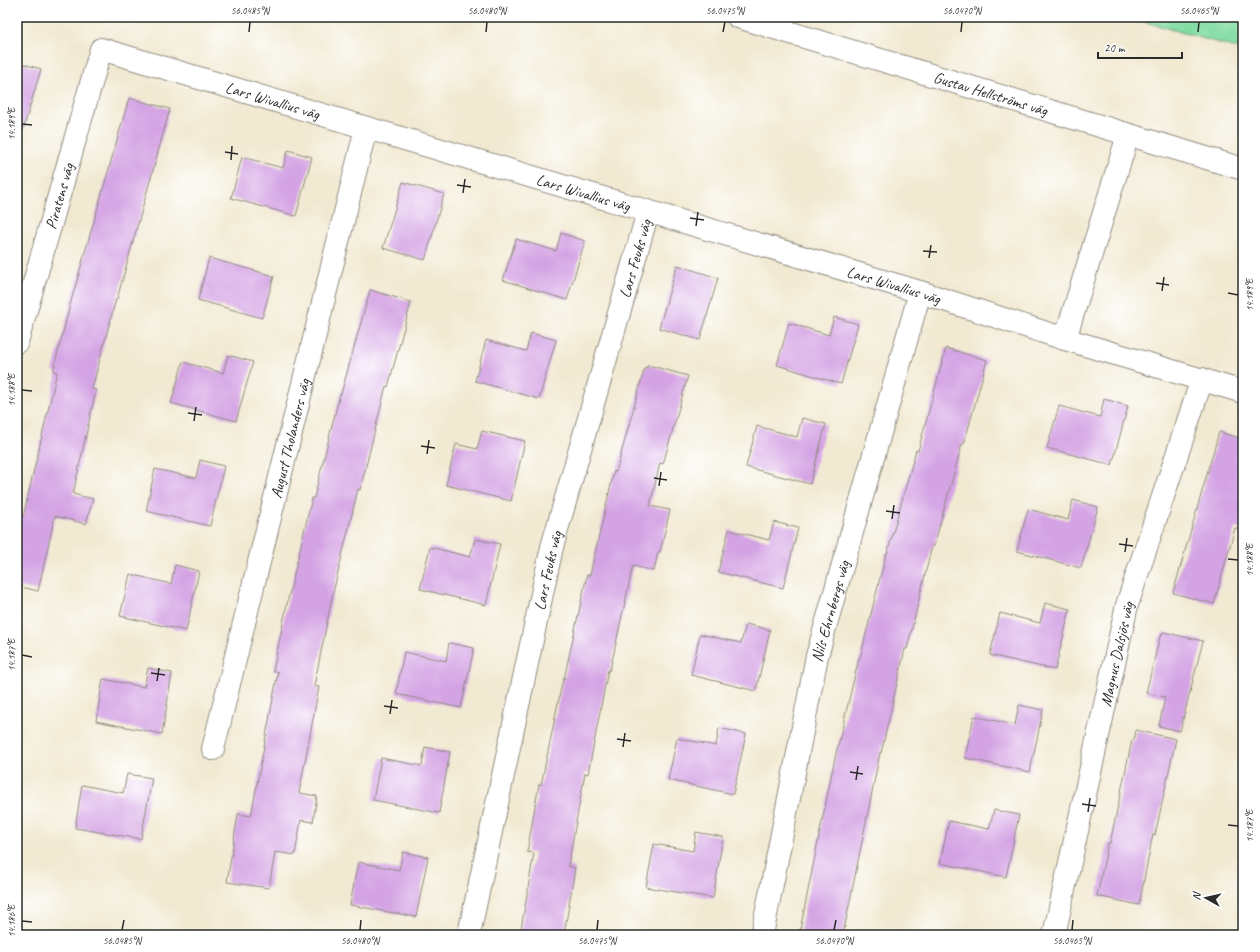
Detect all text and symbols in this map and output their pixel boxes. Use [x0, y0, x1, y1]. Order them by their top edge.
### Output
text: 56.0485°N [231, 4, 271, 17]
text: 56.0480°N [468, 4, 508, 17]
text: 56.0475°N [706, 4, 746, 17]
text: 56.0470°N [943, 4, 983, 17]
text: 56.0465°N [1180, 4, 1220, 17]
scale bar [1098, 34, 1182, 60]
text: 20 m [1104, 40, 1126, 56]
street label: Gustav Hellströms väg [931, 67, 1051, 121]
street label: Lars Wivallius väg [223, 78, 323, 125]
text: 14.189°E [5, 106, 18, 140]
street label: Piratens väg [41, 160, 79, 232]
street label: Lars Wivallius väg [534, 170, 634, 217]
street label: Lars Feuks väg [615, 216, 657, 300]
street label: Lars Wivallius väg [844, 262, 944, 309]
text: 14.189°E [1243, 277, 1256, 311]
text: 14.188°E [5, 372, 18, 406]
street label: August Tholanders väg [266, 375, 315, 500]
street label: Lars Feuks väg [530, 527, 567, 612]
text: 14.188°E [1243, 542, 1256, 576]
street label: Nils Ehrnbergs väg [807, 557, 855, 664]
street label: Magnus Dalsjös väg [1096, 598, 1139, 708]
text: 14.187°E [5, 637, 18, 671]
text: 14.187°E [1243, 808, 1256, 842]
north arrow [1186, 878, 1226, 918]
text: N [1189, 890, 1204, 901]
text: 14.186°E [5, 903, 18, 937]
text: 56.0485°N [103, 934, 143, 947]
text: 56.0480°N [341, 934, 381, 947]
text: 56.0475°N [578, 934, 618, 947]
text: 56.0470°N [815, 934, 855, 947]
text: 56.0465°N [1053, 934, 1093, 947]

